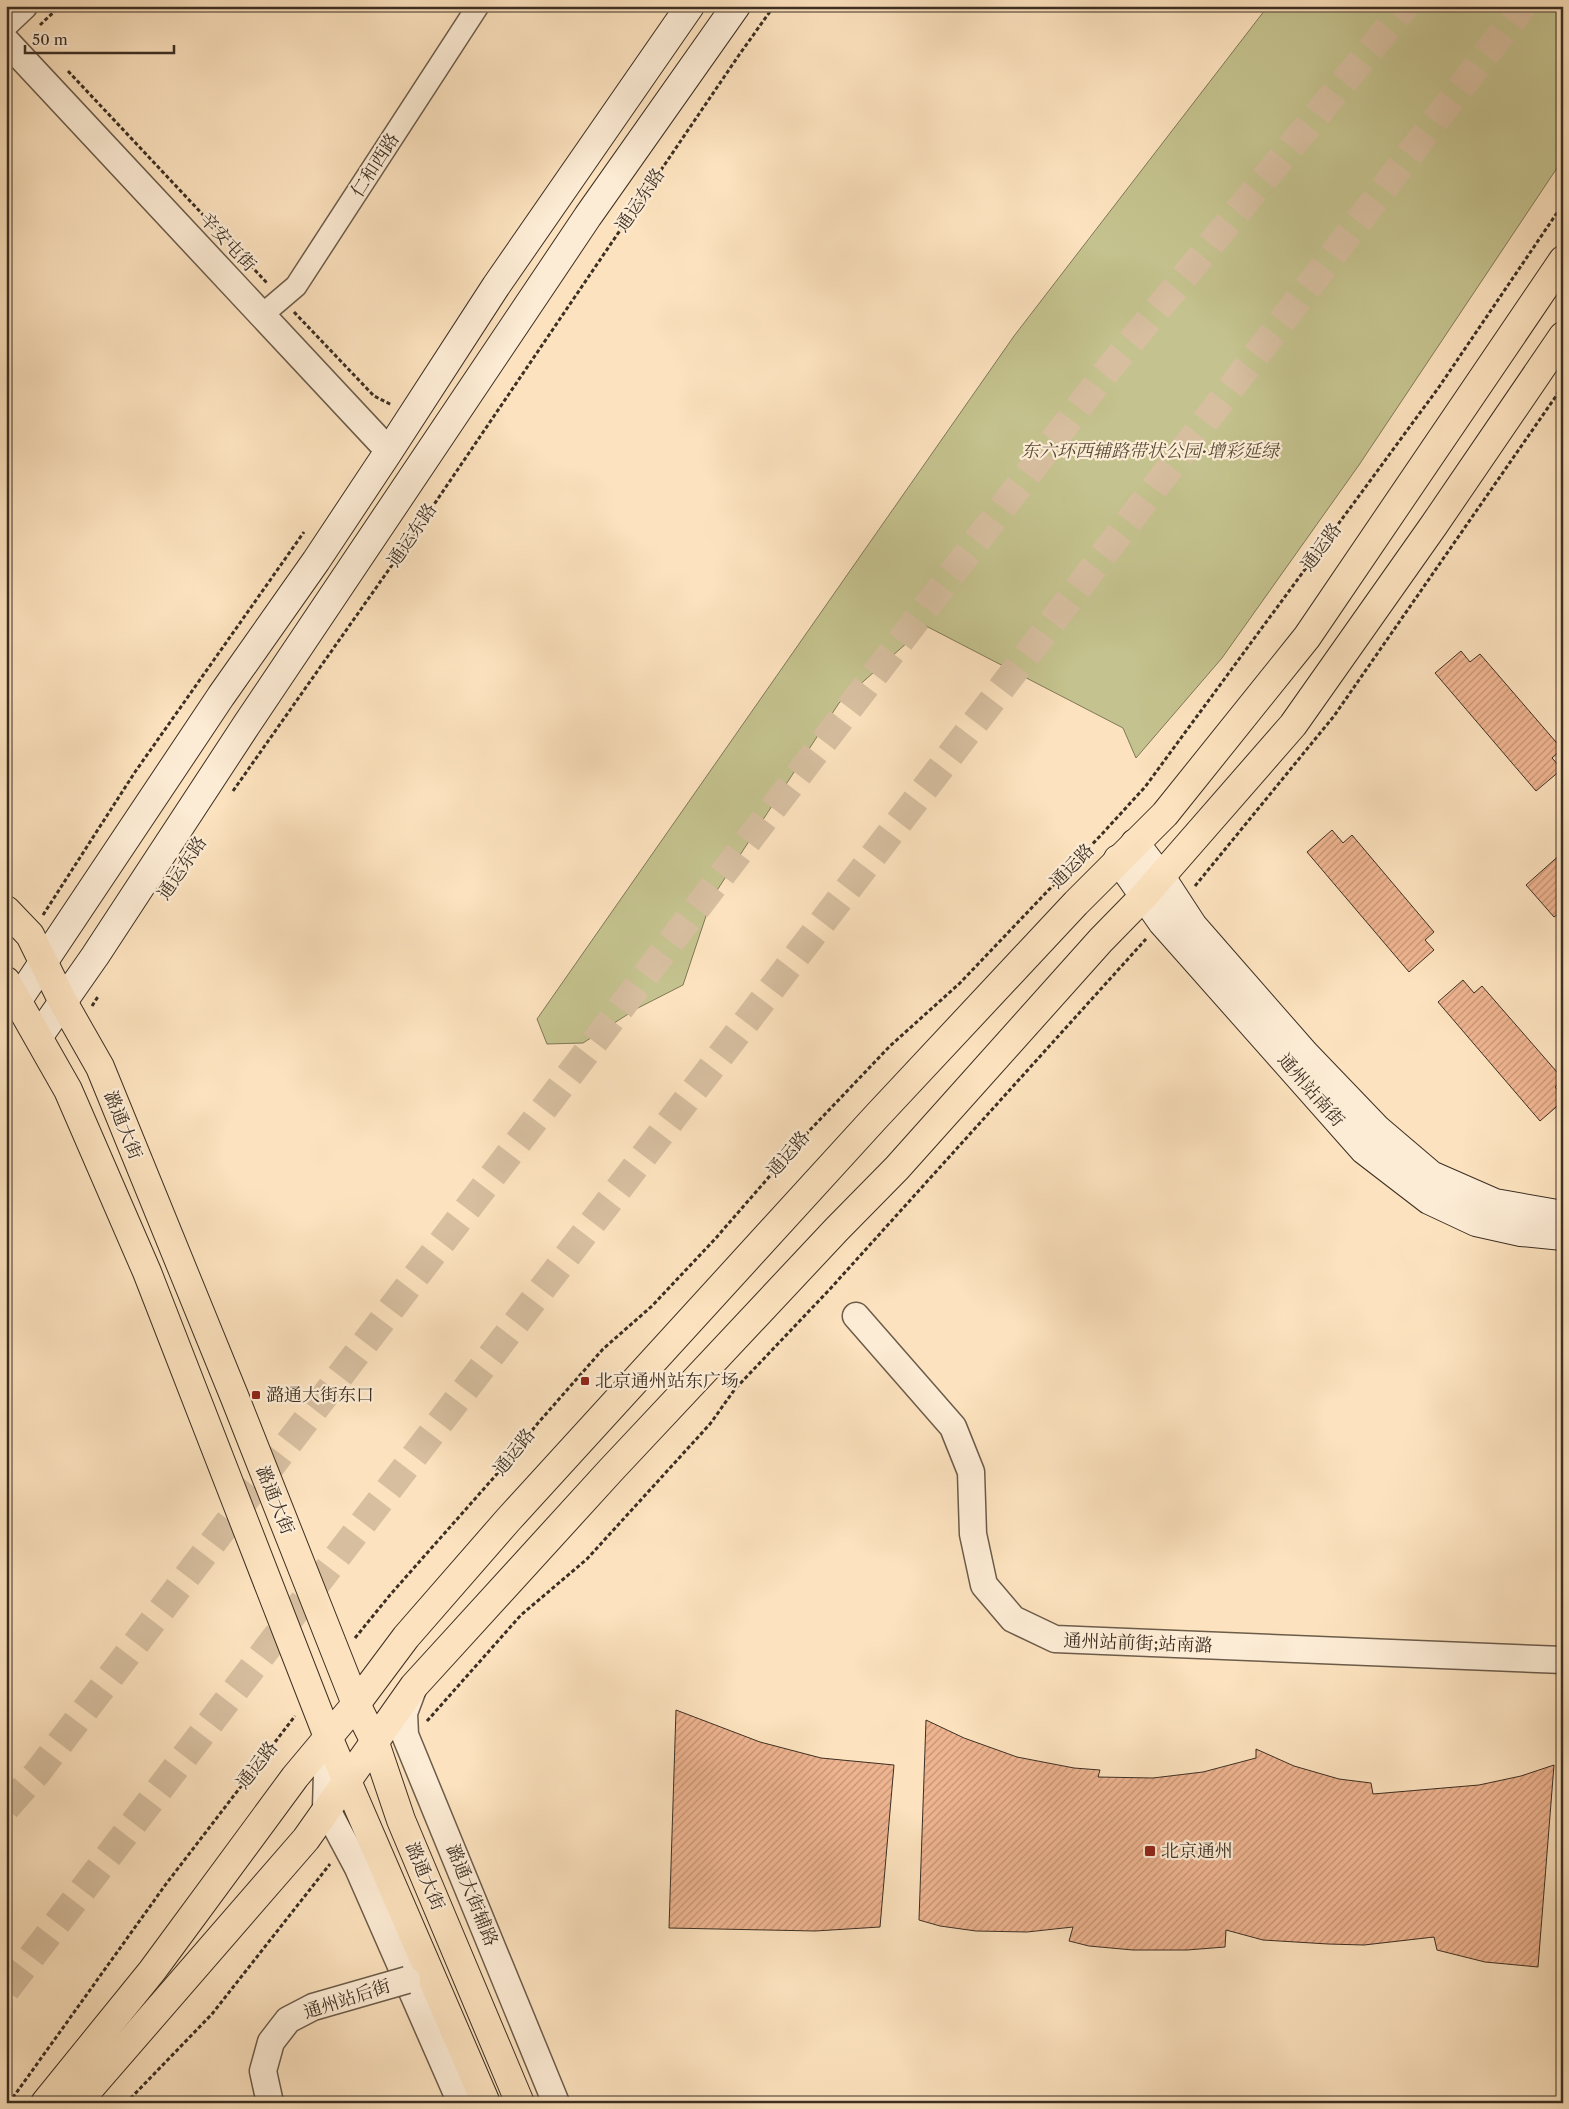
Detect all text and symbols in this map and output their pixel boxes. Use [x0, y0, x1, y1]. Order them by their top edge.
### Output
scale bar [25, 22, 174, 54]
text: 50 m [32, 30, 68, 49]
street label: 仁和西路 [346, 129, 404, 201]
street label: 通运东路 [611, 164, 669, 236]
street label: 辛安屯街 [195, 208, 261, 276]
park label: 东六环西辅路带状公园·增彩延绿 [1021, 440, 1281, 462]
street label: 通运东路 [383, 499, 441, 571]
street label: 通运路 [1296, 519, 1346, 575]
street label: 通运东路 [153, 832, 211, 904]
street label: 通运路 [1045, 839, 1099, 893]
street label: 通州站南街 [1273, 1049, 1349, 1131]
street label: 潞通大街 [99, 1088, 147, 1162]
street label: 通运路 [762, 1126, 814, 1182]
place label: 北京通州站东广场 [595, 1370, 739, 1392]
marker: 北京通州站东广场 [579, 1375, 591, 1387]
place label: 潞通大街东口 [266, 1384, 374, 1406]
marker: 潞通大街东口 [250, 1389, 262, 1401]
street label: 通运路 [488, 1424, 540, 1480]
street label: 潞通大街 [251, 1463, 299, 1537]
street label: 通州站前街;站南潞 [1063, 1629, 1213, 1657]
street label: 通运路 [232, 1737, 282, 1793]
street label: 潞通大街 [401, 1839, 449, 1913]
place label: 北京通州 [1161, 1840, 1233, 1862]
street label: 潞通大街辅路 [442, 1841, 502, 1949]
marker: 北京通州 [1143, 1844, 1157, 1858]
street label: 通州站后街 [301, 1975, 393, 2023]

